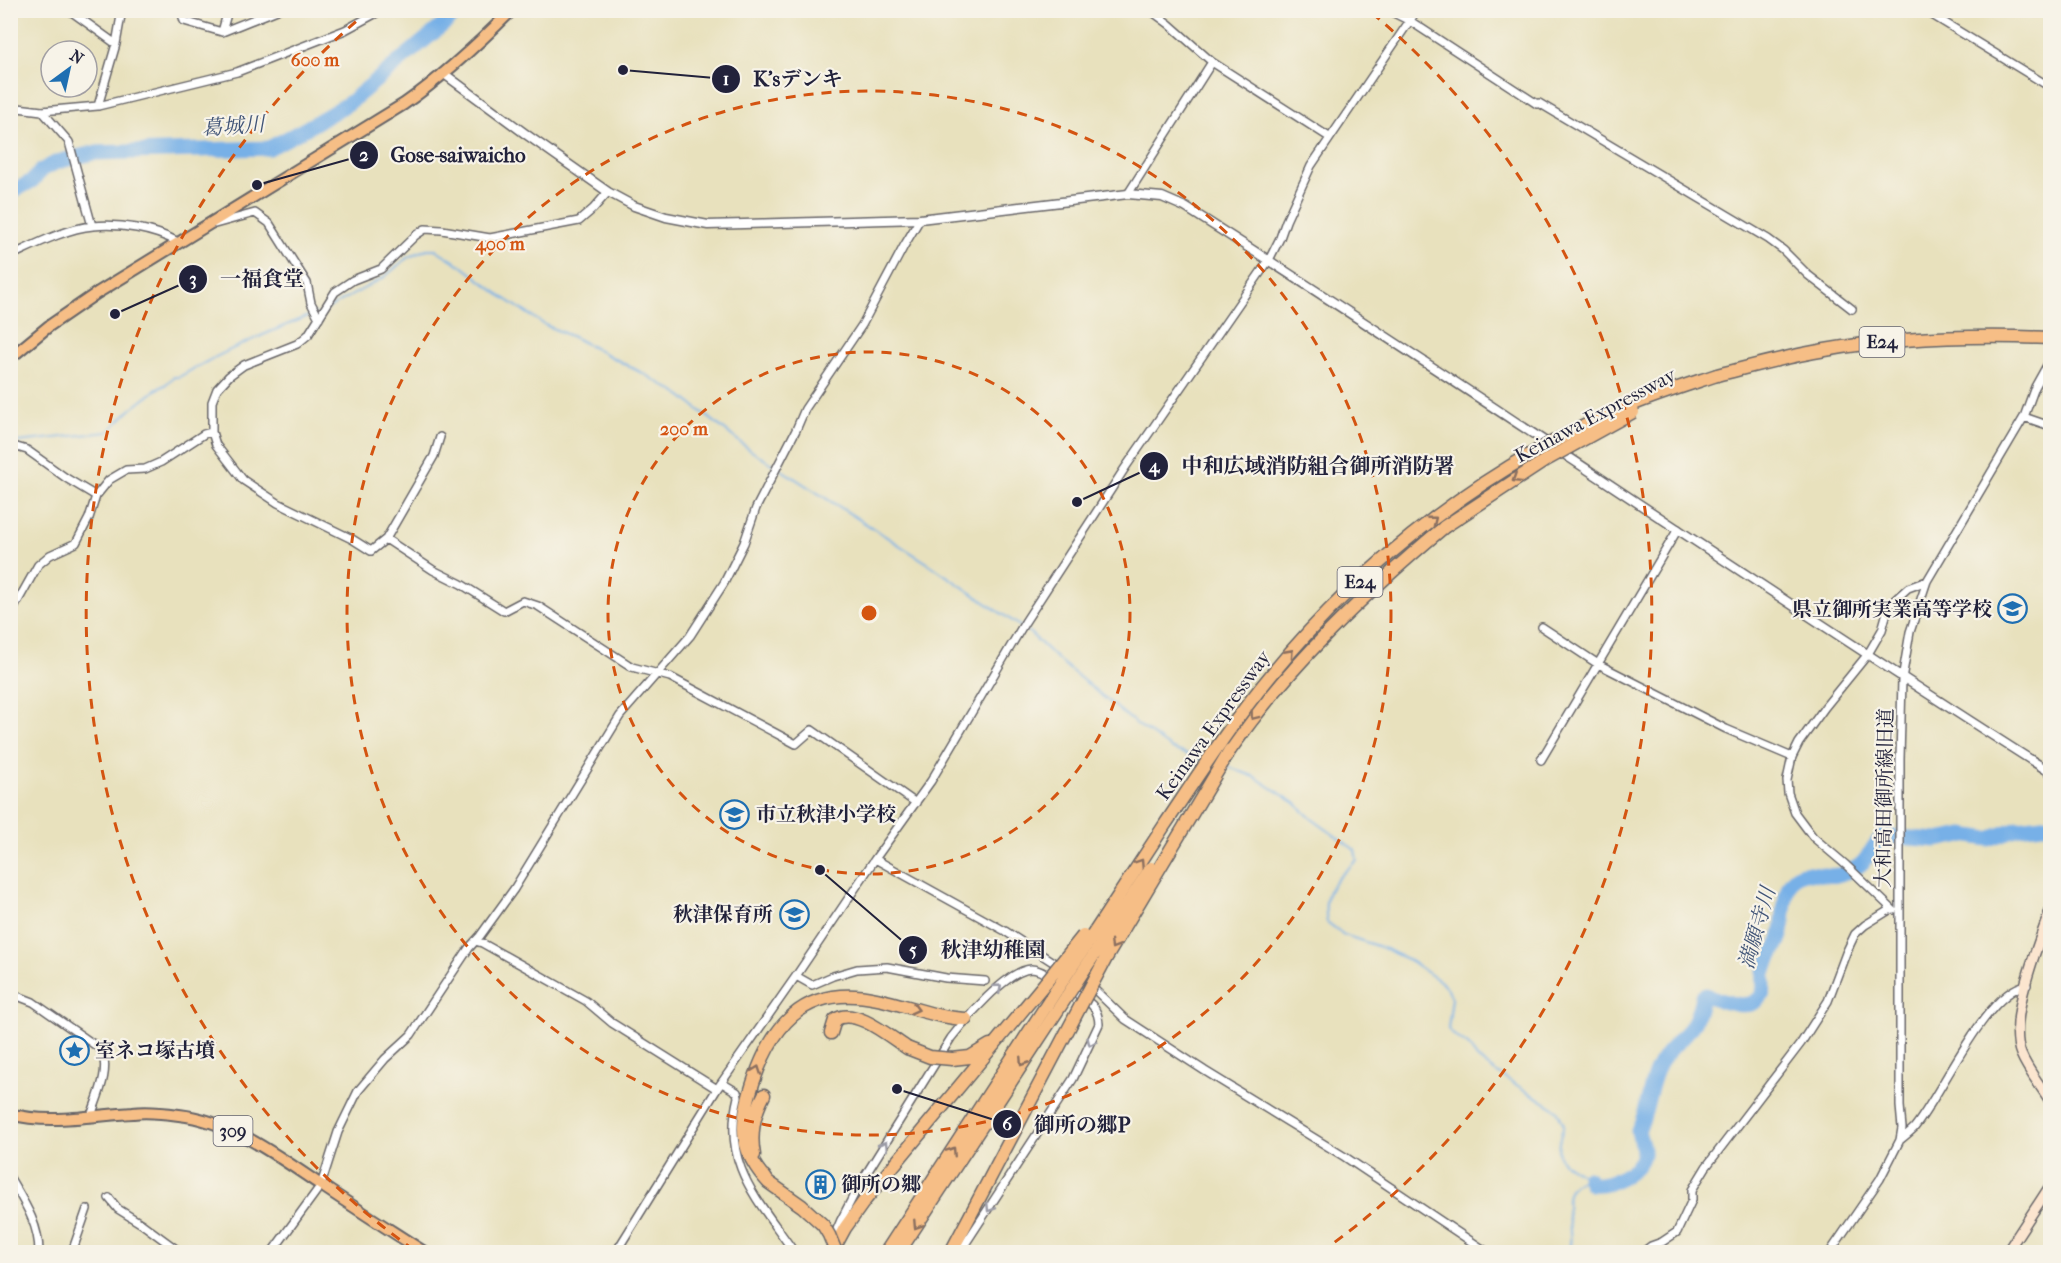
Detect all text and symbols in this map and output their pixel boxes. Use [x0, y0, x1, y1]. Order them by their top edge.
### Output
north arrow [39, 39, 99, 99]
text: N [67, 46, 88, 69]
text: 600 m [291, 50, 340, 71]
callout: K'sデンキ [711, 59, 855, 98]
text: K'sデンキ [753, 67, 843, 91]
text: 1 [723, 69, 729, 90]
water label: 葛城川 [201, 112, 267, 140]
callout: Gose-saiwaicho [349, 135, 538, 174]
text: Gose-saiwaicho [390, 143, 526, 167]
text: 2 [359, 145, 369, 166]
text: 400 m [474, 234, 526, 255]
callout: 一福食堂 [178, 259, 316, 298]
text: 一福食堂 [220, 267, 304, 291]
text: 3 [189, 269, 197, 290]
road number: E24 [1860, 327, 1904, 357]
street label: Keinawa Expressway [1511, 363, 1681, 468]
text: 200 m [660, 419, 709, 440]
callout: 中和広域消防組合御所消防署 [1139, 446, 1466, 485]
text: 中和広域消防組合御所消防署 [1182, 454, 1455, 478]
text: 4 [1148, 456, 1161, 477]
one-way arrow [1512, 472, 1522, 484]
one-way arrow [1426, 517, 1437, 528]
road number: E24 [1338, 567, 1382, 597]
school or university icon: 県立御所実業高等学校 [1997, 593, 2029, 625]
place label: 県立御所実業高等学校 [1792, 598, 1992, 621]
centre of rings [859, 603, 879, 623]
street label: Keinawa Expressway [1151, 645, 1276, 805]
one-way arrow [1283, 649, 1294, 660]
street label: 大和高田御所線旧道 [1871, 708, 1898, 888]
one-way arrow [1251, 710, 1262, 721]
school or university icon: 市立秋津小学校 [719, 798, 751, 830]
place label: 市立秋津小学校 [756, 803, 896, 826]
one-way arrow [1133, 858, 1144, 869]
water label: 満願寺川 [1734, 882, 1781, 972]
school or university icon: 秋津保育所 [778, 898, 810, 930]
place label: 秋津保育所 [673, 903, 773, 926]
callout: 秋津幼稚園 [898, 930, 1057, 969]
text: 秋津幼稚園 [941, 938, 1046, 962]
one-way arrow [1110, 939, 1122, 949]
text: 5 [909, 940, 917, 961]
one-way arrow [991, 984, 1002, 995]
one-way arrow [910, 1002, 920, 1014]
place icon: 室ネコ塚古墳 [58, 1034, 90, 1066]
one-way arrow [1087, 1036, 1099, 1047]
place label: 室ネコ塚古墳 [95, 1039, 215, 1062]
one-way arrow [1019, 1056, 1031, 1066]
one-way arrow [750, 1065, 763, 1075]
callout: 御所の郷P [992, 1105, 1142, 1144]
text: 御所の郷P [1034, 1113, 1131, 1137]
text: 6 [1002, 1114, 1013, 1135]
road number: 309 [214, 1116, 252, 1146]
one-way arrow [877, 1141, 889, 1151]
one-way arrow [945, 1146, 956, 1157]
building icon: 御所の郷 [804, 1168, 836, 1200]
place label: 御所の郷 [841, 1173, 922, 1196]
one-way arrow [985, 1202, 997, 1212]
one-way arrow [913, 1219, 924, 1230]

